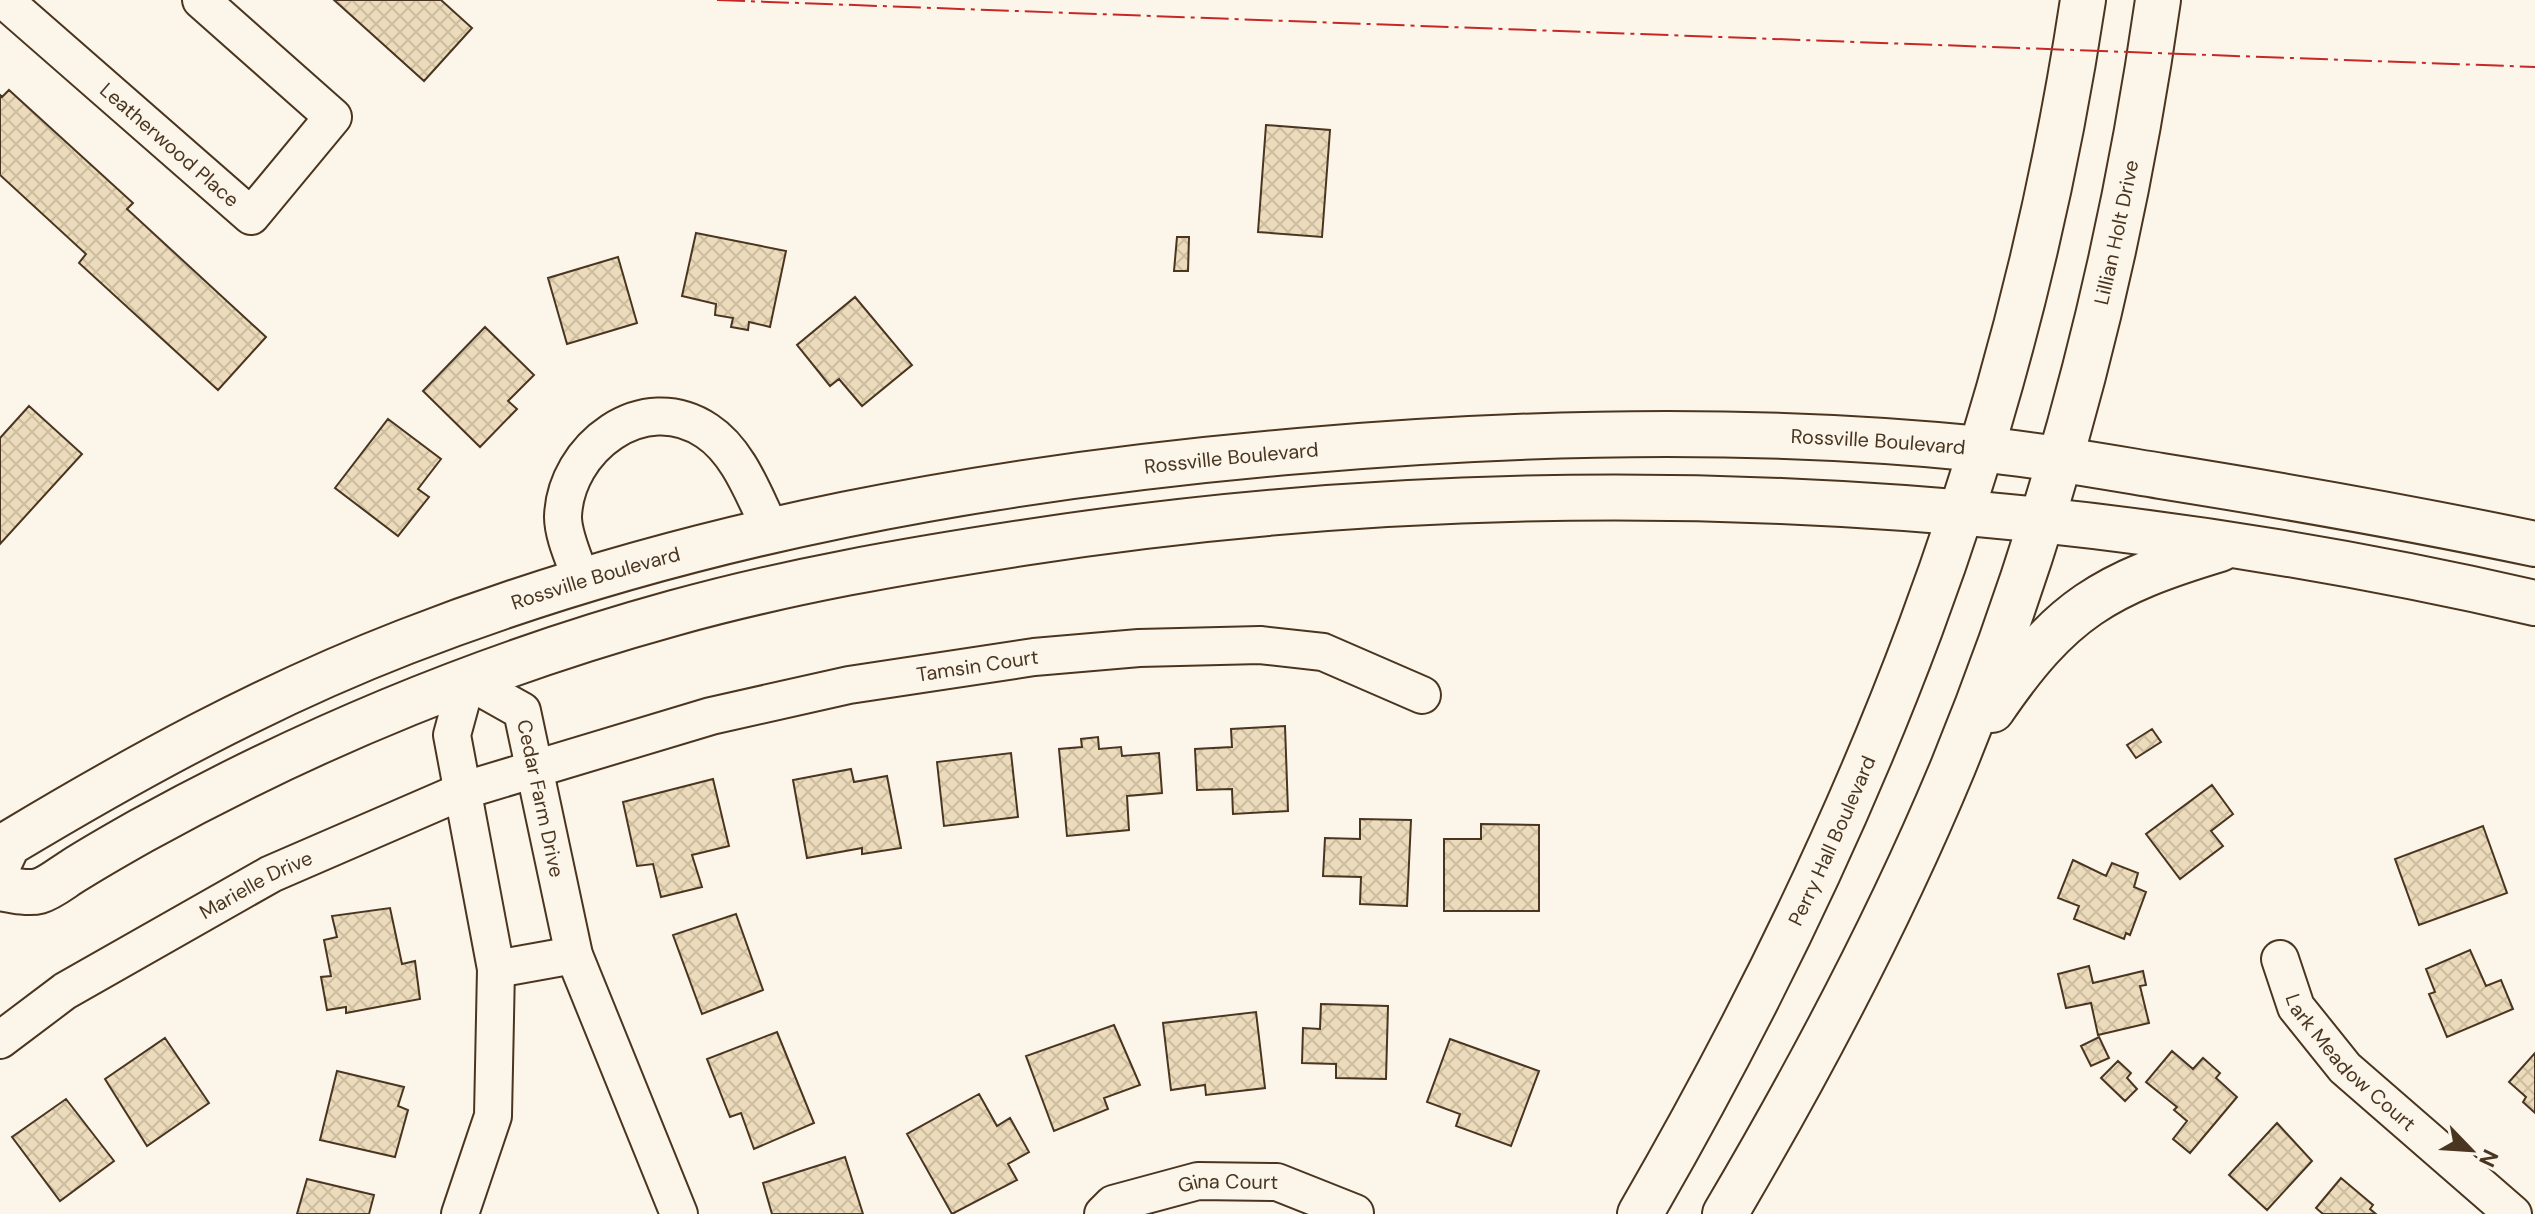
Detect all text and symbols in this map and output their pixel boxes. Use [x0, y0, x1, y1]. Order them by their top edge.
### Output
street label: Leatherwood Place [95, 77, 245, 213]
street label: Lillian Holt Drive [2088, 158, 2144, 307]
street label: Rossville Boulevard [1790, 423, 1967, 461]
street label: Rossville Boulevard [1143, 436, 1320, 480]
street label: Rossville Boulevard [508, 541, 683, 616]
street label: Tamsin Court [915, 644, 1040, 688]
street label: Cedar Farm Drive [511, 717, 570, 880]
street label: Perry Hall Boulevard [1782, 752, 1881, 930]
street label: Marielle Drive [195, 845, 316, 925]
street label: Lark Meadow Court [2280, 991, 2421, 1137]
north arrow [2431, 1110, 2511, 1190]
text: N [2472, 1145, 2505, 1172]
street label: Gina Court [1175, 1168, 1278, 1199]

